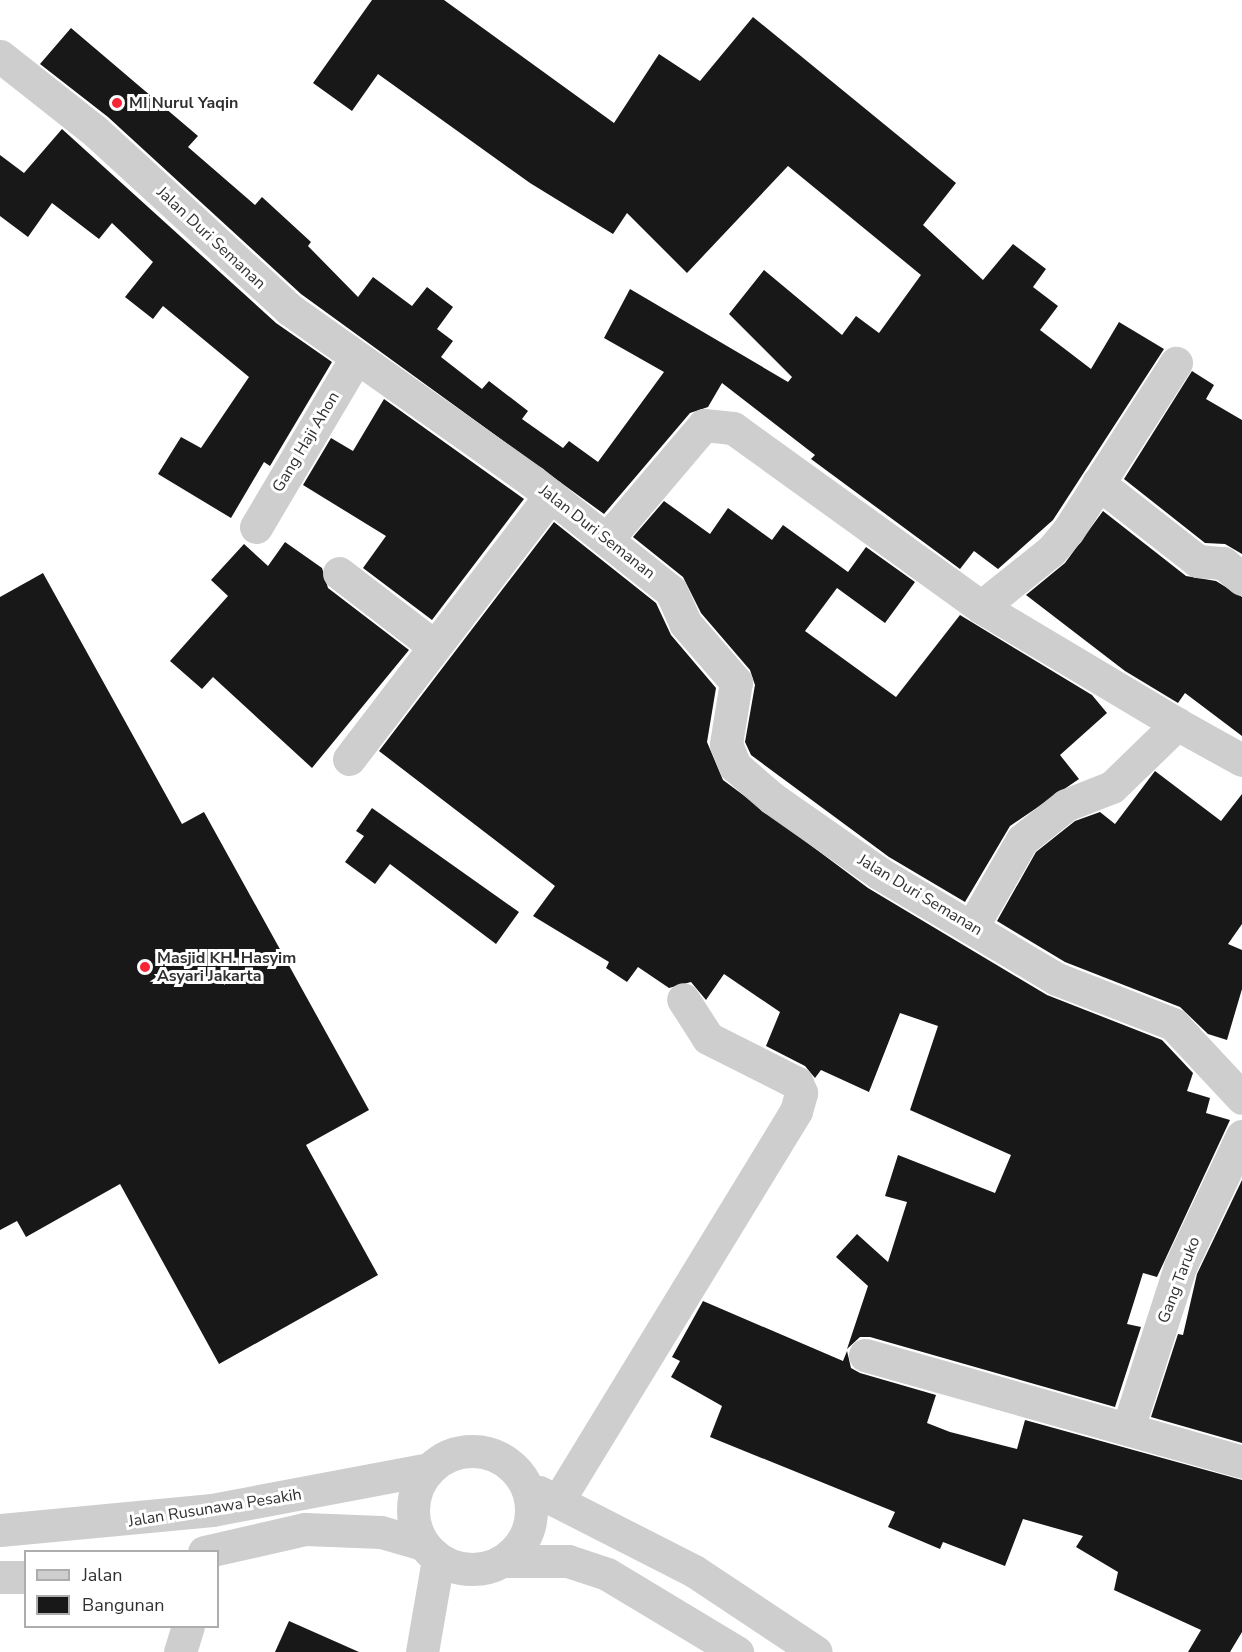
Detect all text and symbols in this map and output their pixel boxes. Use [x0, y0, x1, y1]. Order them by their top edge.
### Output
place label: MI Nurul Yaqin [129, 93, 238, 113]
marker: MI Nurul Yaqin [110, 96, 124, 110]
street label: Jalan Duri Semanan [153, 183, 269, 293]
street label: Gang Haji Ahon [269, 388, 343, 496]
street label: Jalan Duri Semanan [535, 481, 659, 583]
street label: Jalan Duri Semanan [854, 850, 986, 940]
place label: Masjid KH. Hasyim Asyari Jakarta [157, 948, 296, 986]
marker: Masjid KH. Hasyim Asyari Jakarta [138, 960, 152, 974]
street label: Gang Taruko [1154, 1234, 1204, 1326]
street label: Jalan Rusunawa Pesakih [127, 1485, 303, 1531]
legend [24, 1550, 219, 1628]
text: Jalan [82, 1563, 122, 1587]
text: Bangunan [82, 1593, 165, 1617]

